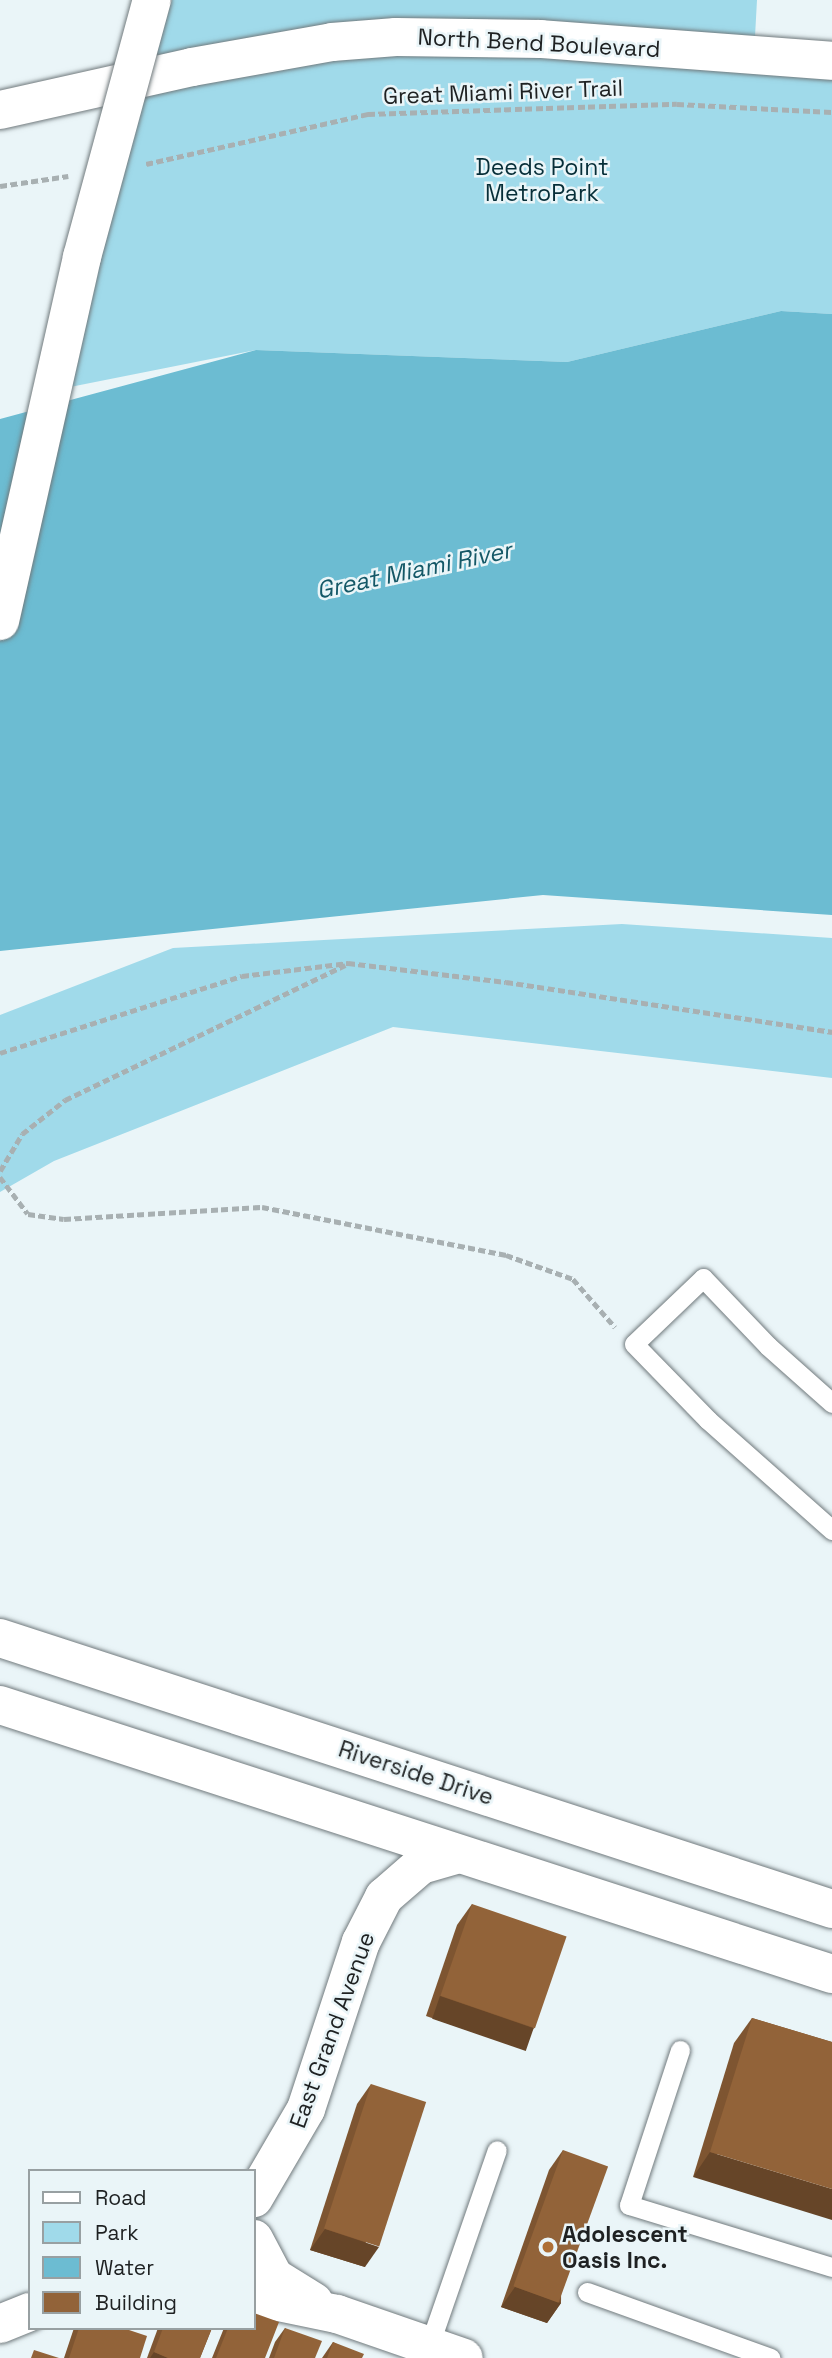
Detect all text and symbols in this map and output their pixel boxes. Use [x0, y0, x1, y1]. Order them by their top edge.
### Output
street label: North Bend Boulevard [417, 23, 661, 63]
street label: Great Miami River Trail [382, 74, 624, 110]
park label: Deeds Point MetroPark [476, 153, 608, 207]
water label: Great Miami River [314, 535, 514, 605]
street label: Riverside Drive [335, 1735, 497, 1811]
street label: East Grand Avenue [284, 1928, 380, 2132]
legend [28, 2169, 256, 2330]
text: Road [95, 2184, 147, 2211]
text: Park [95, 2219, 139, 2246]
place label: Adolescent Oasis Inc. [562, 2220, 688, 2274]
marker: Adolescent Oasis Inc. [540, 2239, 556, 2255]
text: Water [95, 2254, 154, 2281]
text: Building [95, 2289, 177, 2316]

